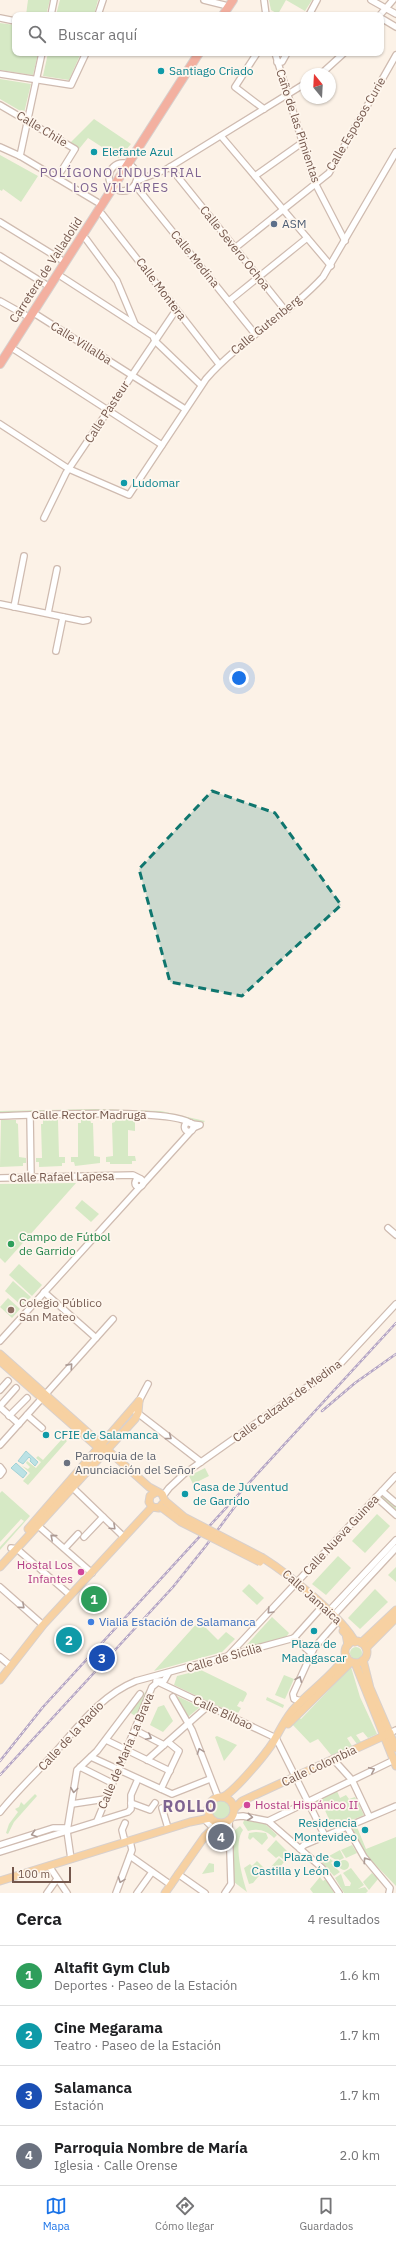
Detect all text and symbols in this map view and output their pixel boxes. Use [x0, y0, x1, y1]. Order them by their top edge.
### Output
search box [12, 12, 384, 56]
icon: search [26, 23, 48, 45]
text: Buscar aquí [58, 25, 137, 44]
place label: Santiago Criado [169, 63, 254, 78]
marker: Santiago Criado [156, 66, 166, 76]
street label: Caño de las Pimientas [273, 67, 324, 185]
north arrow [300, 68, 336, 104]
street label: Calle Esposos Curie [323, 74, 389, 173]
street label: Calle Chile [14, 107, 71, 150]
place label: Elefante Azul [102, 144, 173, 159]
marker: Elefante Azul [89, 147, 99, 157]
district label: POLÍGONO INDUSTRIAL LOS VILLARES [40, 164, 202, 196]
street label: Calle Severo Ochoa [197, 203, 274, 293]
street label: Carretera de Valladolid [6, 214, 85, 325]
place label: ASM [282, 216, 306, 231]
marker: ASM [269, 219, 279, 229]
street label: Calle Medina [168, 227, 223, 291]
street label: Calle Montera [133, 254, 190, 323]
street label: Calle Gutenberg [227, 291, 305, 358]
street label: Calle Villalba [48, 318, 115, 368]
street label: Calle Pasteur [81, 377, 133, 446]
place label: Ludomar [132, 475, 180, 490]
marker: Ludomar [119, 478, 129, 488]
your location [229, 668, 249, 688]
street label: Calle Rector Madruga [31, 1107, 147, 1122]
street label: Calle Rafael Lapesa [9, 1168, 115, 1185]
place label: Campo de Fútbol de Garrido [19, 1229, 111, 1258]
marker: Campo de Fútbol de Garrido [6, 1239, 16, 1249]
place label: Colegio Público San Mateo [19, 1295, 102, 1324]
marker: Colegio Público San Mateo [6, 1305, 16, 1315]
street label: Calle Calzada de Medina [229, 1356, 345, 1445]
one-way arrow [66, 1363, 73, 1371]
place label: CFIE de Salamanca [54, 1427, 159, 1442]
marker: CFIE de Salamanca [41, 1430, 51, 1440]
one-way arrow [165, 1432, 172, 1440]
place label: Parroquia de la Anunciación del Señor [75, 1448, 196, 1477]
marker: Parroquia de la Anunciación del Señor [62, 1458, 72, 1468]
place label: Casa de Juventud de Garrido [193, 1479, 288, 1508]
marker: Casa de Juventud de Garrido [180, 1489, 190, 1499]
street label: Calle Nueva Guinea [299, 1491, 382, 1578]
one-way arrow [108, 1522, 116, 1530]
one-way arrow [50, 1535, 57, 1542]
place label: Hostal Los Infantes [17, 1557, 73, 1586]
street label: Calle Jamaica [280, 1566, 346, 1628]
marker: Hostal Los Infantes [76, 1567, 86, 1577]
pin: 1 [81, 1584, 107, 1614]
one-way arrow [17, 1601, 24, 1608]
one-way arrow [267, 1606, 275, 1614]
place label: Vialia Estación de Salamanca [99, 1614, 256, 1629]
marker: Vialia Estación de Salamanca [86, 1617, 96, 1627]
pin: 2 [56, 1625, 82, 1655]
marker: Plaza de Madagascar [309, 1626, 319, 1636]
place label: Plaza de Madagascar [282, 1636, 347, 1665]
street label: Calle de Sicilia [184, 1639, 264, 1675]
pin: 3 [89, 1643, 115, 1673]
one-way arrow [295, 1676, 303, 1683]
street label: Calle de María La Brava [94, 1690, 157, 1811]
street label: Calle Bilbao [191, 1692, 256, 1733]
street label: Calle de la Radio [35, 1698, 107, 1773]
one-way arrow [145, 1732, 153, 1740]
street label: Calle Colombia [279, 1741, 359, 1789]
one-way arrow [196, 1748, 204, 1755]
one-way arrow [368, 1767, 376, 1775]
one-way arrow [70, 1787, 79, 1793]
district label: ROLLO [163, 1796, 217, 1816]
place label: Hostal Hispánico II [255, 1797, 359, 1812]
marker: Hostal Hispánico II [242, 1800, 252, 1810]
one-way arrow [247, 1812, 253, 1821]
place label: Residencia Montevideo [294, 1815, 358, 1844]
pin: 4 [208, 1822, 234, 1852]
marker: Residencia Montevideo [360, 1825, 370, 1835]
one-way arrow [30, 1829, 37, 1838]
place label: Plaza de Castilla y León [252, 1849, 329, 1878]
one-way arrow [364, 1857, 371, 1864]
marker: Plaza de Castilla y León [332, 1859, 342, 1869]
scale bar [12, 1865, 71, 1884]
text: 100 m [18, 1867, 50, 1881]
one-way arrow [117, 1877, 126, 1884]
text: Cerca [16, 1908, 62, 1930]
text: 4 resultados [307, 1911, 380, 1928]
text: Altafit Gym Club [54, 1958, 170, 1977]
text: 1 [25, 1967, 33, 1984]
text: 1.6 km [340, 1967, 380, 1984]
text: Deportes · Paseo de la Estación [54, 1977, 237, 1994]
text: Cine Megarama [54, 2018, 163, 2037]
text: 2 [25, 2027, 33, 2044]
text: 1.7 km [340, 2027, 380, 2044]
text: Teatro · Paseo de la Estación [54, 2037, 221, 2054]
text: Salamanca [54, 2078, 132, 2097]
text: 3 [25, 2087, 33, 2104]
text: 1.7 km [340, 2087, 380, 2104]
text: Estación [54, 2097, 104, 2114]
text: Parroquia Nombre de María [54, 2138, 248, 2157]
text: 4 [25, 2147, 33, 2164]
text: 2.0 km [340, 2147, 380, 2164]
text: Iglesia · Calle Orense [54, 2157, 178, 2174]
tab: Mapa [43, 2195, 70, 2233]
tab: Cómo llegar [155, 2195, 214, 2233]
tab: Guardados [299, 2195, 353, 2233]

